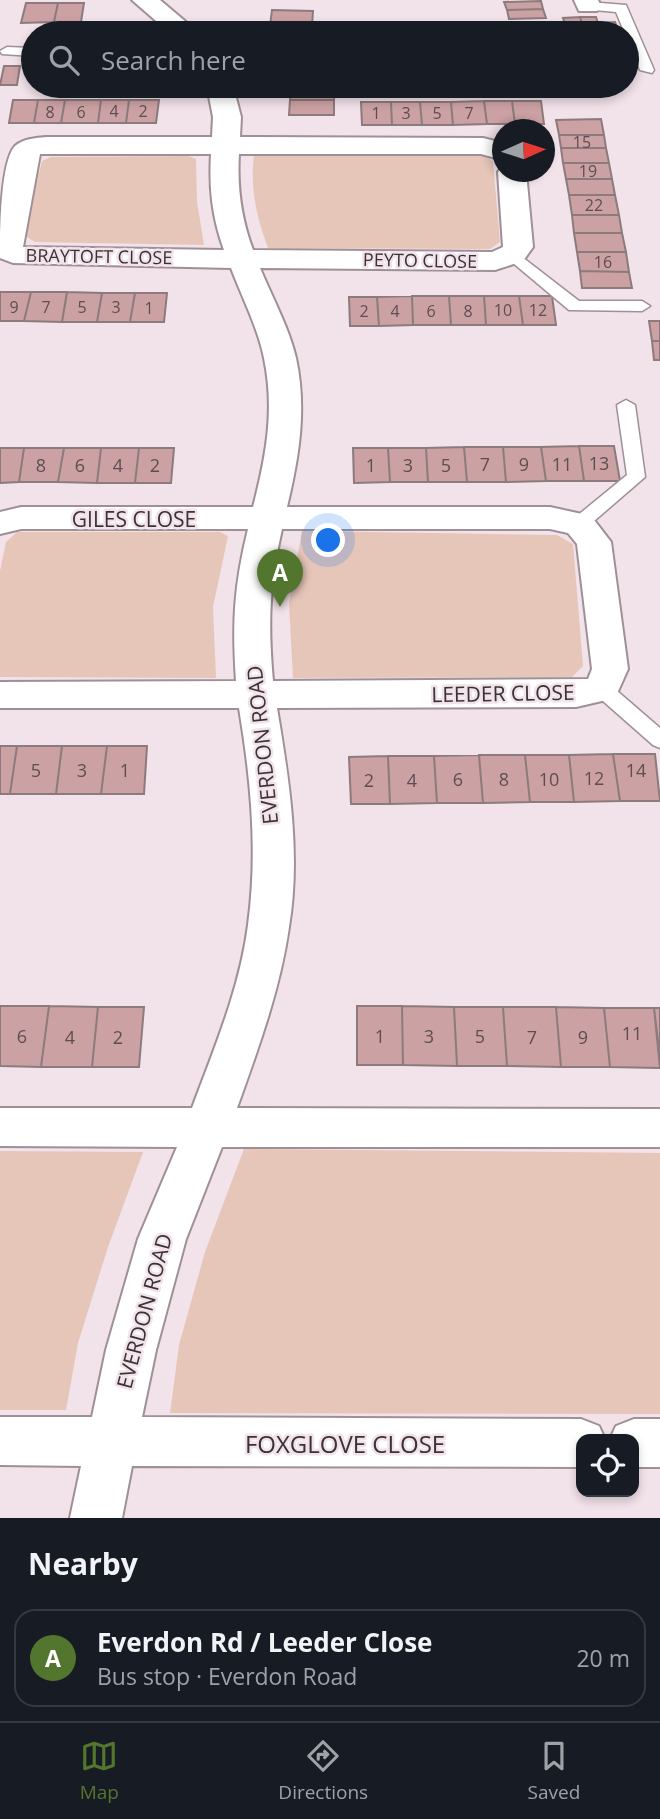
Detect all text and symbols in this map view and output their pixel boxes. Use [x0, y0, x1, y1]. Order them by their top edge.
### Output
search box [21, 21, 639, 98]
icon: search [45, 41, 83, 79]
text: Search here [101, 42, 246, 78]
house number: 4 [109, 100, 119, 122]
house number: 2 [138, 100, 148, 122]
house number: 8 [45, 101, 55, 123]
house number: 6 [76, 101, 86, 123]
house number: 1 [371, 102, 381, 124]
house number: 3 [401, 102, 411, 124]
house number: 5 [432, 102, 442, 124]
house number: 7 [464, 102, 474, 124]
north arrow [492, 119, 555, 182]
house number: 15 [573, 131, 591, 153]
house number: 19 [579, 160, 597, 182]
house number: 22 [585, 194, 603, 216]
street label: BRAYTOFT CLOSE [26, 243, 172, 269]
street label: PEYTO CLOSE [363, 247, 477, 273]
house number: 16 [594, 251, 612, 273]
house number: 9 [9, 296, 19, 318]
house number: 7 [41, 296, 51, 318]
house number: 5 [77, 296, 87, 318]
house number: 3 [111, 296, 121, 318]
house number: 1 [144, 297, 154, 319]
house number: 10 [494, 299, 512, 321]
house number: 12 [529, 299, 547, 321]
house number: 2 [359, 300, 369, 322]
house number: 4 [390, 300, 400, 322]
house number: 6 [426, 300, 436, 322]
house number: 8 [463, 300, 473, 322]
house number: 13 [589, 451, 609, 475]
house number: 7 [480, 452, 490, 476]
house number: 9 [519, 452, 529, 476]
house number: 11 [552, 452, 572, 476]
house number: 8 [36, 453, 46, 477]
house number: 6 [75, 453, 85, 477]
house number: 4 [113, 453, 123, 477]
house number: 2 [150, 453, 160, 477]
house number: 1 [366, 453, 376, 477]
house number: 3 [403, 453, 413, 477]
house number: 5 [441, 453, 451, 477]
street label: GILES CLOSE [72, 505, 196, 533]
your location [311, 523, 345, 557]
pin: A [257, 549, 303, 607]
street label: EVERDON ROAD [240, 664, 284, 826]
street label: LEEDER CLOSE [431, 678, 575, 708]
house number: 5 [31, 758, 41, 782]
house number: 3 [77, 758, 87, 782]
house number: 1 [120, 758, 130, 782]
house number: 14 [626, 758, 646, 782]
house number: 12 [584, 766, 604, 790]
house number: 6 [453, 767, 463, 791]
house number: 8 [499, 767, 509, 791]
house number: 10 [539, 767, 559, 791]
house number: 2 [364, 768, 374, 792]
house number: 4 [407, 768, 417, 792]
house number: 11 [622, 1021, 642, 1045]
house number: 6 [17, 1024, 27, 1048]
house number: 1 [375, 1024, 385, 1048]
house number: 3 [424, 1024, 434, 1048]
house number: 5 [475, 1024, 485, 1048]
house number: 4 [65, 1025, 75, 1049]
house number: 2 [113, 1025, 123, 1049]
house number: 7 [527, 1025, 537, 1049]
house number: 9 [578, 1025, 588, 1049]
street label: EVERDON ROAD [110, 1230, 178, 1392]
street label: FOXGLOVE CLOSE [245, 1427, 445, 1460]
map controls [576, 1434, 639, 1497]
button: locate [576, 1434, 639, 1497]
text: Nearby [28, 1543, 138, 1584]
text: Everdon Rd / Leeder Close [97, 1624, 432, 1660]
text: A [45, 1642, 61, 1674]
text: 20 m [576, 1642, 630, 1674]
text: Bus stop · Everdon Road [97, 1660, 357, 1692]
tab: Map [80, 1737, 119, 1805]
tab: Directions [278, 1737, 368, 1805]
tab: Saved [528, 1737, 580, 1805]

